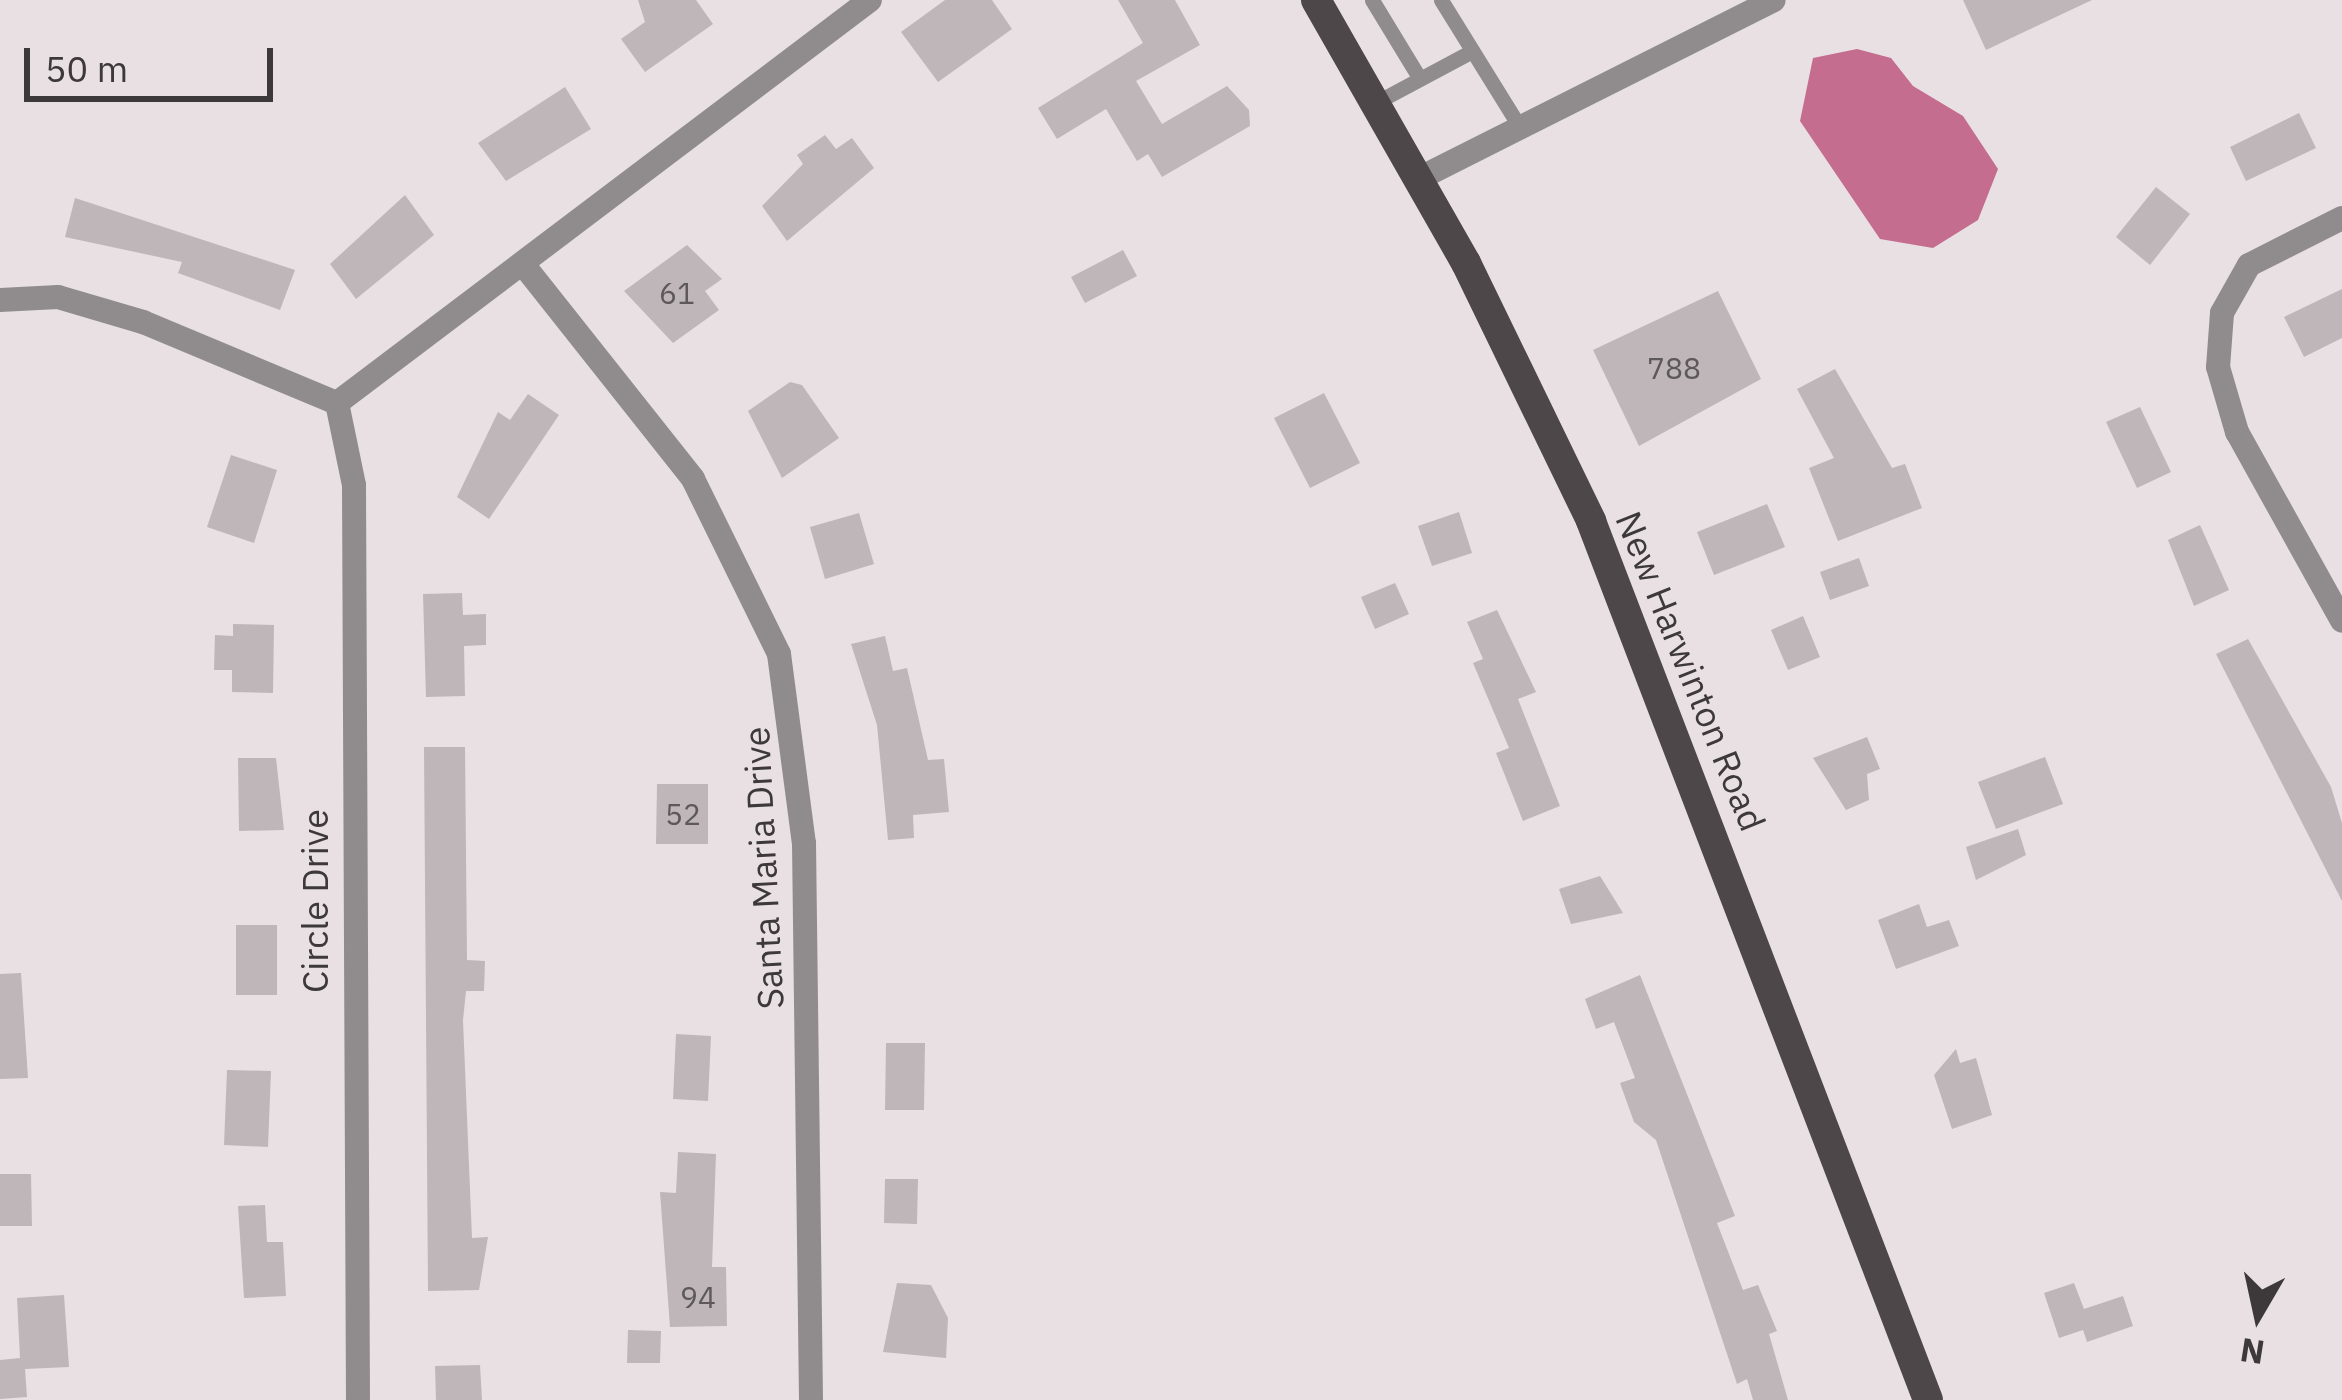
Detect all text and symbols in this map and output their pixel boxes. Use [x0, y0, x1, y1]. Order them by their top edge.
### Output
scale bar [30, 24, 279, 98]
text: 50 m [45, 45, 128, 92]
house number: 61 [659, 275, 695, 311]
house number: 788 [1647, 350, 1701, 386]
street label: New Harwinton Road [1607, 505, 1775, 837]
street label: Santa Maria Drive [734, 726, 792, 1010]
house number: 52 [665, 796, 701, 832]
street label: Circle Drive [293, 809, 337, 993]
north arrow [2198, 1256, 2318, 1376]
house number: 94 [680, 1279, 716, 1315]
text: N [2237, 1329, 2267, 1375]

